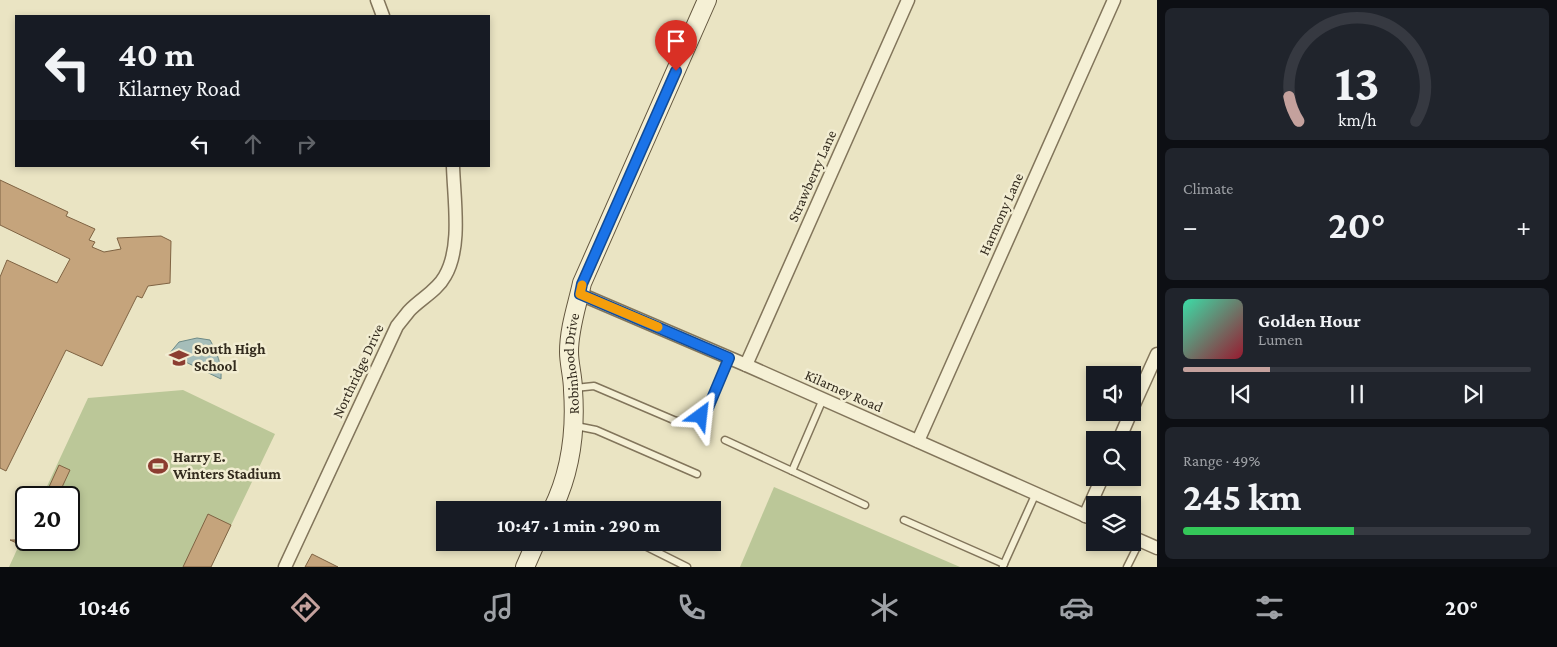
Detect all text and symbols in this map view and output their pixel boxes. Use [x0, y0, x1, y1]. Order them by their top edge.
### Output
pin [655, 20, 697, 71]
icon: arrive [662, 27, 690, 55]
icon: left [35, 35, 100, 100]
text: 40 m [118, 35, 195, 74]
text: 13 [1335, 53, 1379, 111]
text: Kilarney Road [118, 76, 240, 101]
text: km/h [1338, 110, 1377, 130]
street label: Strawberry Lane [785, 127, 840, 225]
icon: left [186, 130, 214, 158]
icon: ahead [239, 130, 267, 158]
icon: right [292, 130, 320, 158]
street label: Harmony Lane [976, 170, 1027, 258]
text: Climate [1183, 180, 1233, 197]
text: 20° [1328, 204, 1386, 246]
text: − [1183, 211, 1198, 242]
text: + [1516, 211, 1531, 242]
text: Golden Hour [1258, 310, 1361, 331]
street label: Robinhood Drive [561, 311, 582, 414]
street label: Northridge Drive [329, 321, 388, 421]
text: Lumen [1258, 331, 1303, 348]
place label: South High School [194, 341, 266, 374]
school or university icon: South High School [168, 347, 190, 369]
map controls [1086, 366, 1141, 551]
button: sound [1086, 366, 1141, 421]
street label: Kilarney Road [802, 367, 885, 416]
icon: previous [1227, 380, 1255, 408]
icon: pause [1343, 380, 1371, 408]
icon: next [1459, 380, 1487, 408]
position arrow [674, 389, 726, 441]
button: search [1086, 431, 1141, 486]
place label: Harry E. Winters Stadium [172, 449, 281, 482]
text: Range · 49% [1183, 452, 1260, 469]
sports icon: Harry E. Winters Stadium [147, 455, 169, 477]
text: 245 km [1183, 476, 1301, 518]
speed limit sign: 20 [15, 486, 80, 551]
button: layers [1086, 496, 1141, 551]
text: 10:47 · 1 min · 290 m [497, 515, 660, 536]
icon: directions [288, 590, 323, 625]
icon: music [481, 590, 516, 625]
icon: phone [674, 590, 709, 625]
icon: climate [867, 590, 902, 625]
icon: car [1059, 590, 1094, 625]
icon: filters [1252, 590, 1287, 625]
text: 10:46 [79, 595, 130, 620]
text: 20° [1445, 595, 1478, 620]

